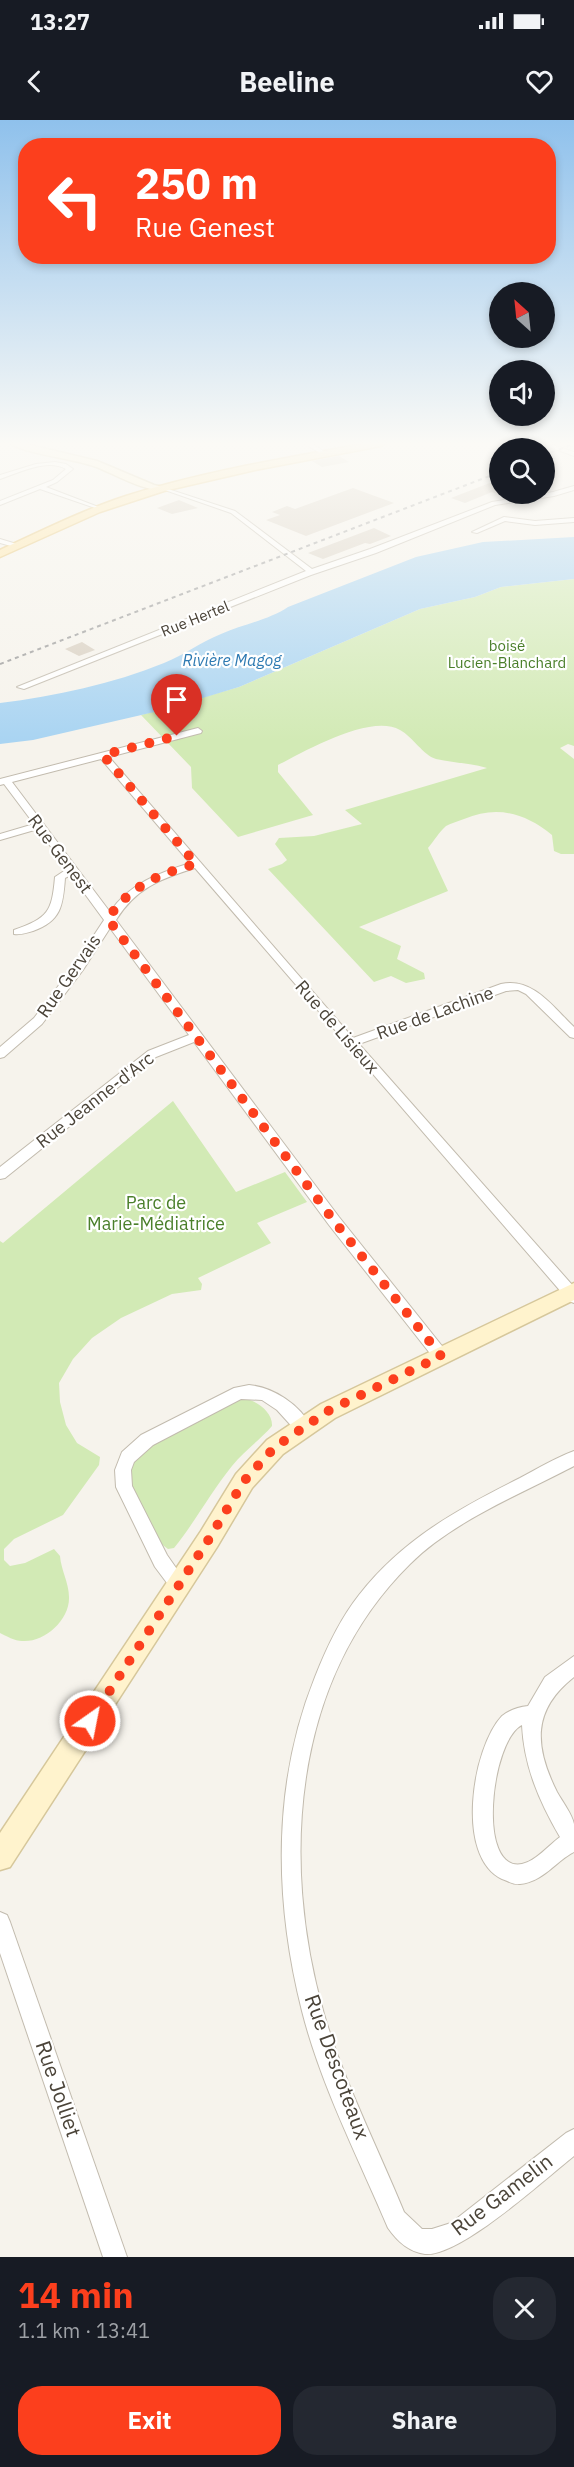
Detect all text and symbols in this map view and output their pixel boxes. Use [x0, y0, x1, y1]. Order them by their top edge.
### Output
text: 13:27 [30, 7, 90, 36]
text: Beeline [239, 64, 335, 99]
icon: back [18, 65, 51, 98]
icon: heart [523, 65, 556, 98]
text: 250 m [135, 156, 258, 211]
icon: left [36, 162, 114, 240]
text: Rue Genest [135, 209, 275, 244]
north arrow [489, 282, 555, 348]
map controls [489, 282, 555, 504]
button: sound [489, 360, 555, 426]
button: search [489, 438, 555, 504]
street label: Rue Hertel [158, 596, 232, 641]
park label: boisé Lucien-Blanchard [448, 636, 566, 672]
water label: Rivière Magog [183, 650, 282, 670]
pin [151, 674, 202, 736]
icon: arrive [160, 683, 193, 716]
street label: Rue Genest [23, 810, 98, 898]
street label: Rue Gervais [31, 930, 106, 1022]
street label: Rue de Lisieux [290, 975, 384, 1078]
street label: Rue de Lachine [373, 981, 497, 1044]
street label: Rue Jeanne-d'Arc [31, 1046, 158, 1153]
park label: Parc de Marie-Médiatrice [87, 1191, 225, 1235]
position arrow [58, 1689, 122, 1753]
street label: Rue Descoteaux [299, 1990, 377, 2143]
street label: Rue Jolliet [29, 2037, 88, 2140]
street label: Rue Gamelin [445, 2147, 558, 2242]
text: 14 min [18, 2271, 134, 2318]
button: close [493, 2277, 556, 2340]
text: 1.1 km · 13:41 [18, 2317, 150, 2344]
button: Exit [18, 2386, 281, 2455]
button: Share [293, 2386, 556, 2455]

